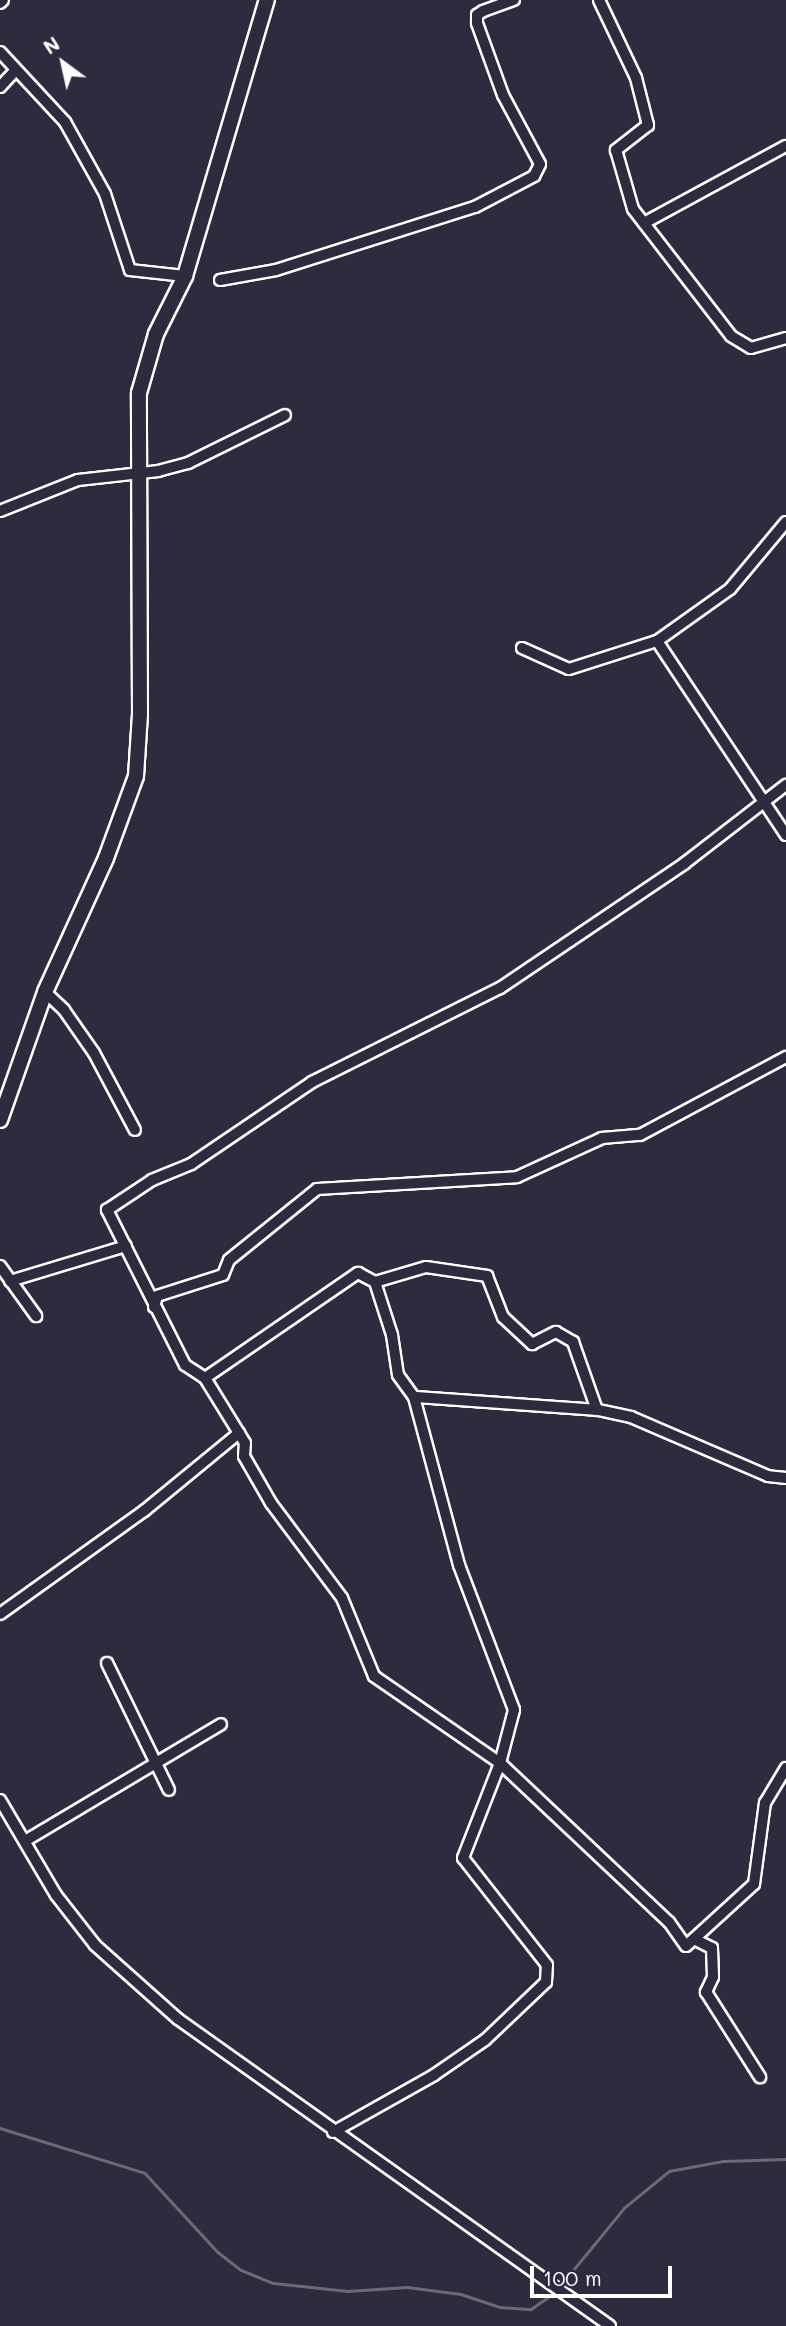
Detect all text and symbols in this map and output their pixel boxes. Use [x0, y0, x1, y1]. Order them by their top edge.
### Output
north arrow [28, 28, 98, 98]
text: N [38, 31, 64, 59]
scale bar [534, 2252, 676, 2296]
text: 100 m [543, 2264, 602, 2291]

